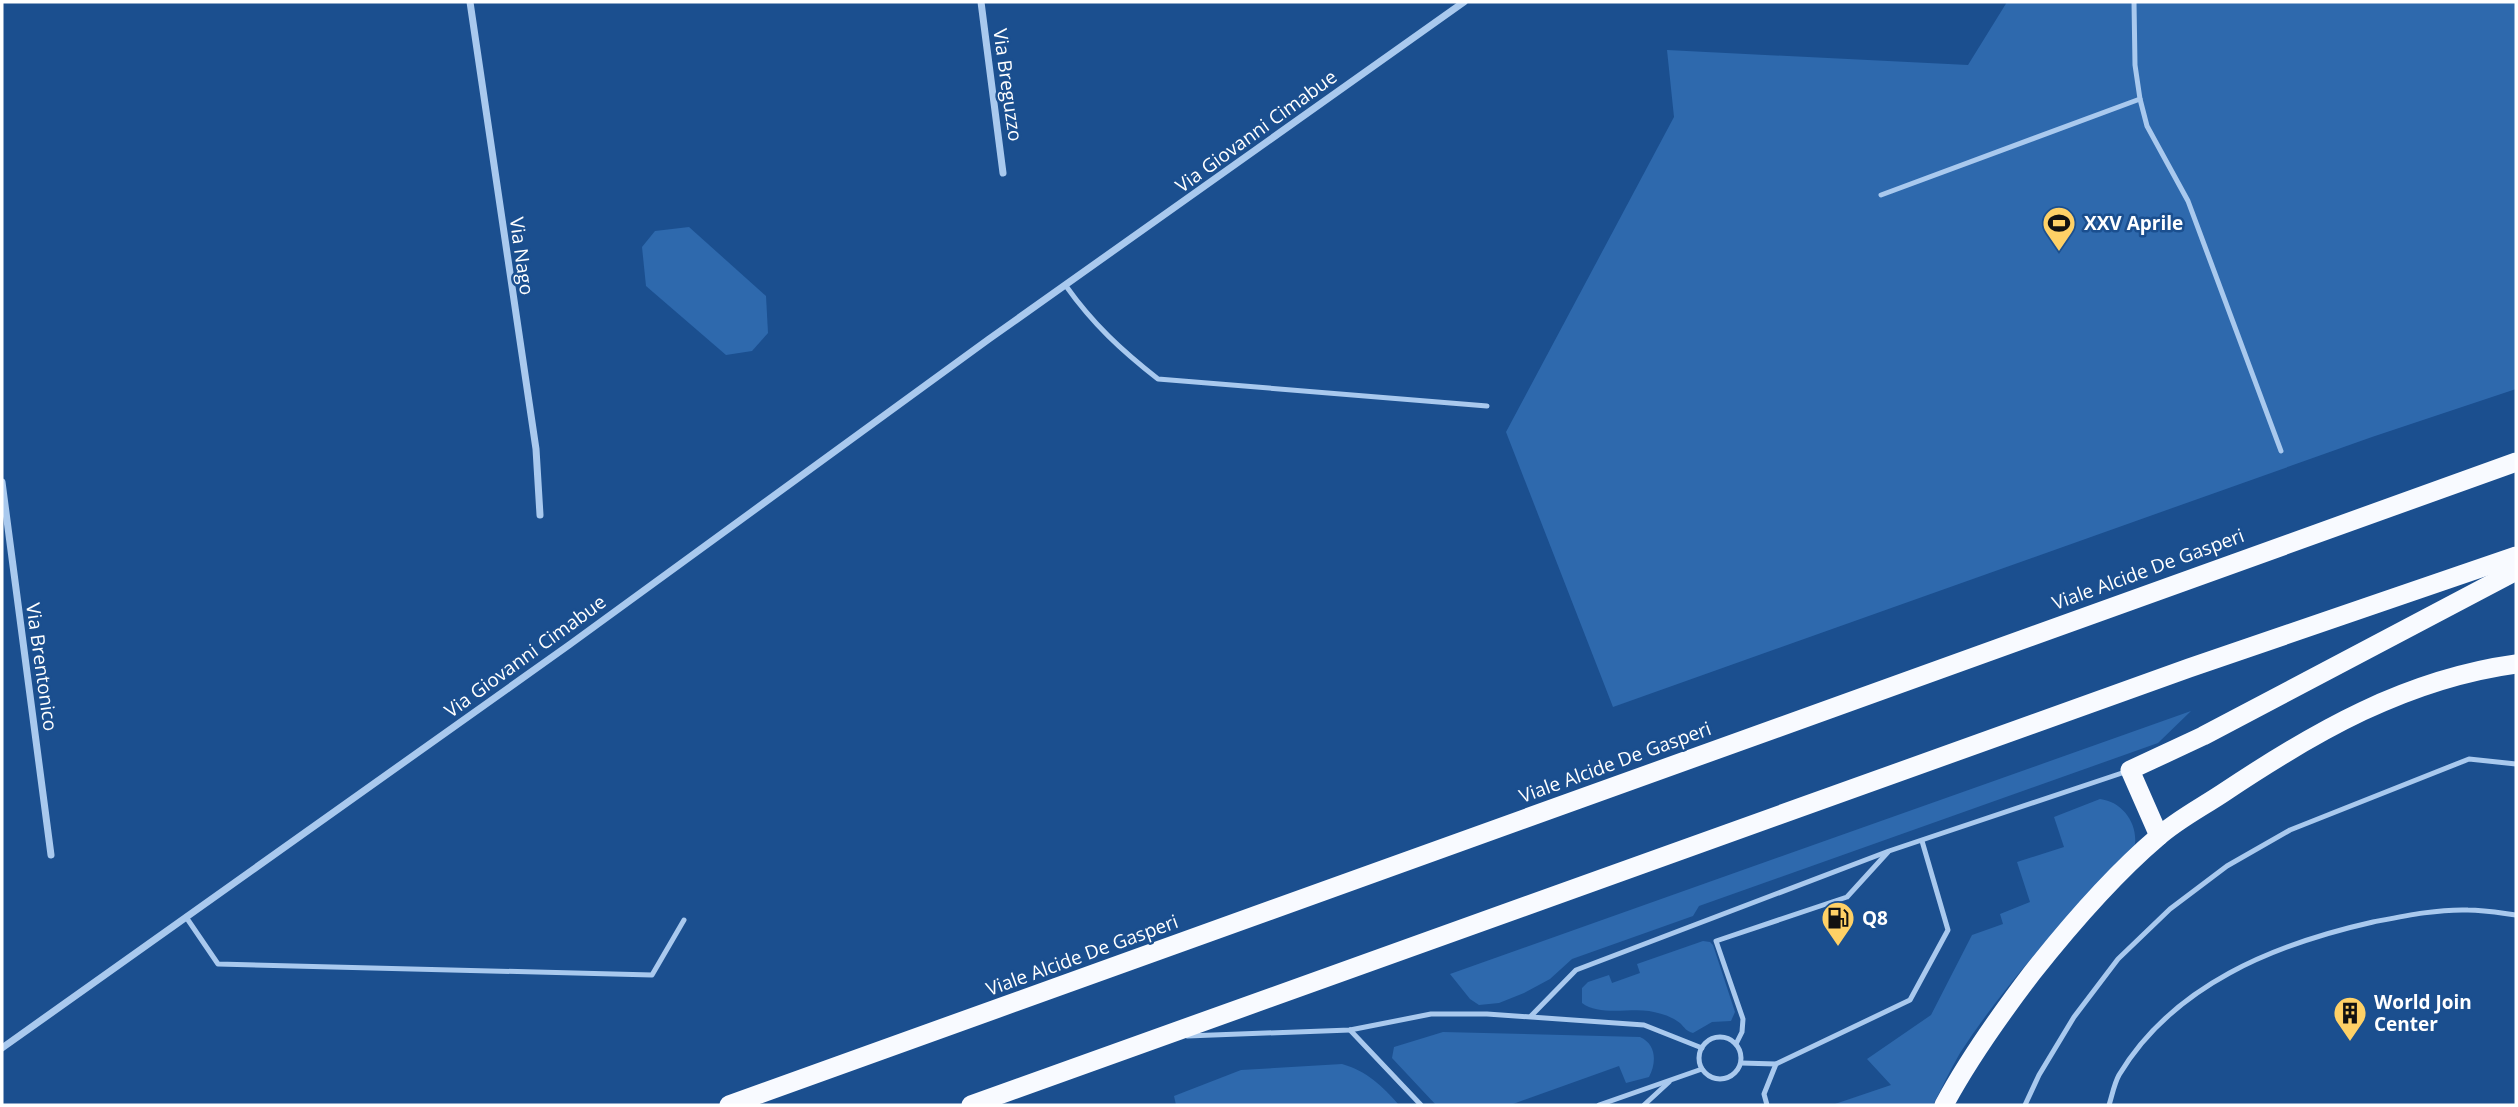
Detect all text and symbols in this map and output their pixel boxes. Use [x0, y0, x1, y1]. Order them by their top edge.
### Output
street label: Via Breguzzo [987, 27, 1029, 143]
street label: Via Giovanni Cimabue [1170, 64, 1342, 198]
sports icon: XXV Aprile [2040, 204, 2078, 253]
place label: XXV Aprile [2084, 210, 2183, 236]
street label: Via Nago [504, 215, 540, 297]
street label: Viale Alcide De Gasperi [2048, 522, 2248, 616]
street label: Via Giovanni Cimabue [439, 589, 611, 723]
street label: Via Brentonico [20, 601, 64, 733]
street label: Viale Alcide De Gasperi [1515, 715, 1715, 809]
fuel station icon: Q8 [1819, 899, 1857, 948]
place label: Q8 [1862, 905, 1888, 931]
street label: Viale Alcide De Gasperi [982, 908, 1182, 1002]
place label: World Join Center [2374, 989, 2472, 1037]
building icon: World Join Center [2331, 994, 2369, 1043]

